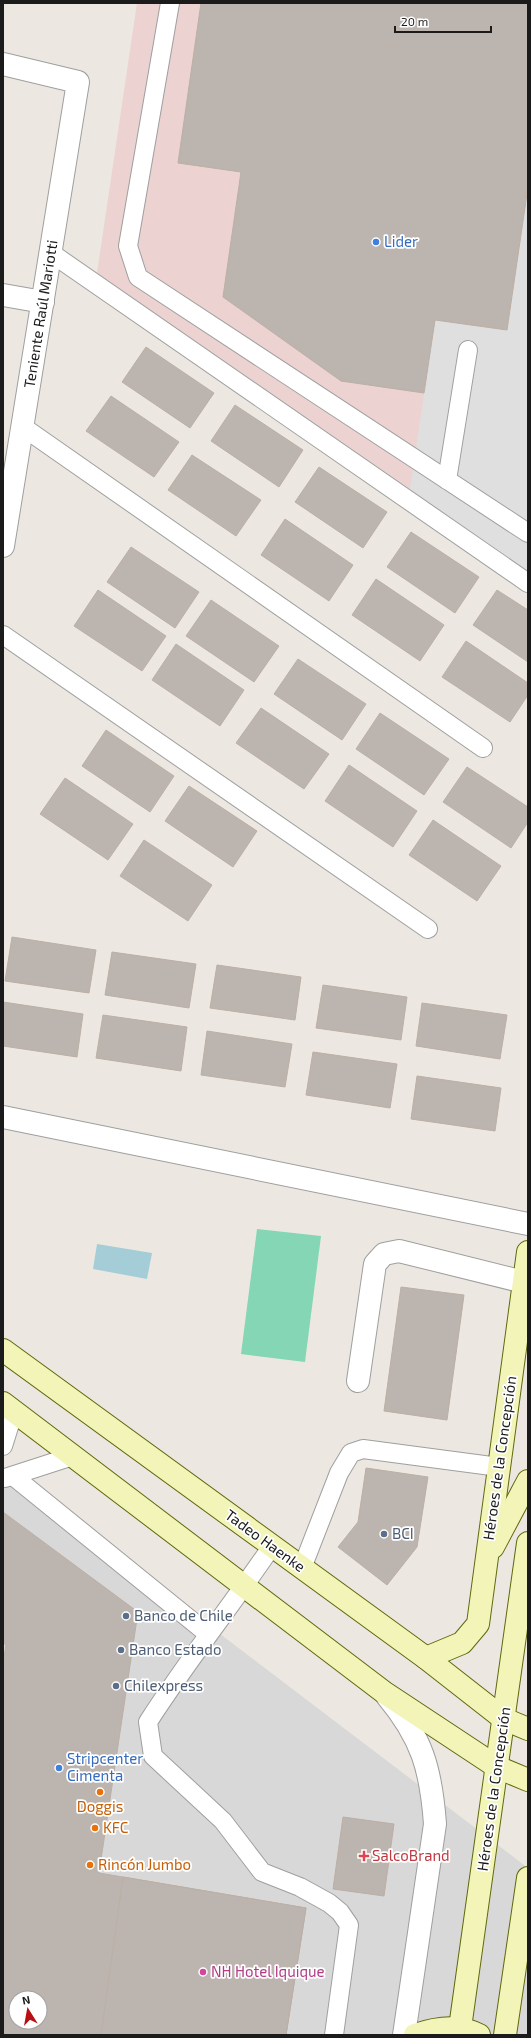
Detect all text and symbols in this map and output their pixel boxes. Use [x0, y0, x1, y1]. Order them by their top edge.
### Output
scale bar [395, 8, 491, 34]
text: 20 m [401, 14, 428, 28]
place label: Lider [384, 232, 418, 250]
marker: Lider [371, 237, 381, 247]
street label: Teniente Raúl Mariotti [19, 239, 61, 389]
street label: Héroes de la Concepción [479, 1375, 519, 1541]
street label: Tadeo Haenke [222, 1505, 309, 1575]
place label: BCI [392, 1524, 414, 1542]
marker: BCI [379, 1529, 389, 1539]
place label: Banco de Chile [134, 1606, 233, 1624]
marker: Banco de Chile [121, 1611, 131, 1621]
place label: Banco Estado [129, 1640, 221, 1658]
marker: Banco Estado [116, 1645, 126, 1655]
place label: Chilexpress [124, 1676, 203, 1694]
marker: Chilexpress [111, 1681, 121, 1691]
street label: Héroes de la Concepción [473, 1706, 513, 1872]
place label: Stripcenter Cimenta [67, 1749, 143, 1784]
marker: Stripcenter Cimenta [54, 1763, 64, 1773]
marker: Doggis [95, 1787, 105, 1797]
place label: Doggis [77, 1797, 123, 1815]
place label: KFC [103, 1818, 129, 1836]
marker: KFC [90, 1823, 100, 1833]
place label: SalcoBrand [372, 1846, 450, 1864]
marker: SalcoBrand [359, 1851, 369, 1861]
place label: Rincón Jumbo [98, 1855, 191, 1873]
marker: Rincón Jumbo [85, 1860, 95, 1870]
place label: NH Hotel Iquique [211, 1962, 325, 1980]
marker: NH Hotel Iquique [198, 1967, 208, 1977]
north arrow [8, 1990, 48, 2030]
text: N [21, 1993, 31, 2007]

